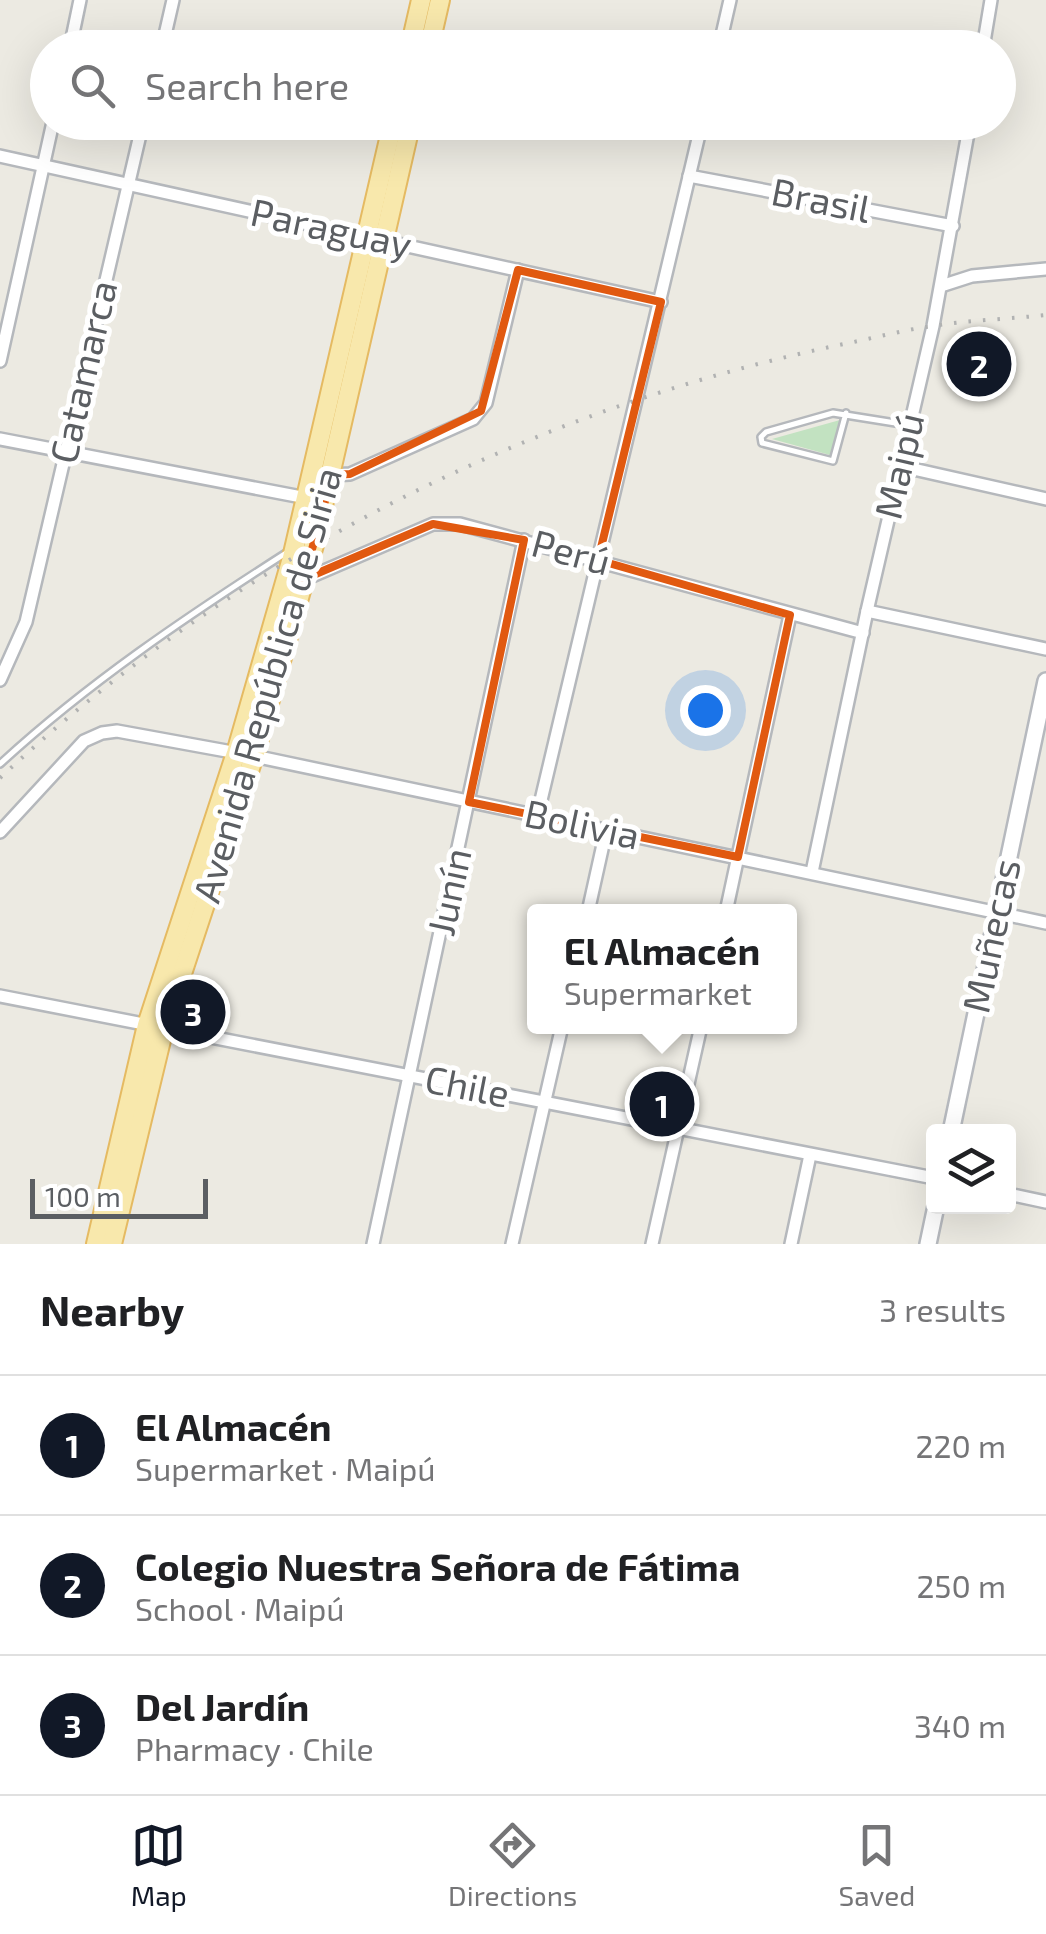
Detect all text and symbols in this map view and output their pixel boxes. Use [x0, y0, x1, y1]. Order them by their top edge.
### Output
search box [30, 30, 1016, 140]
icon: search [65, 58, 120, 113]
text: Search here [145, 62, 349, 108]
street label: Brasil [768, 167, 875, 231]
street label: Paraguay [247, 188, 416, 266]
street label: Catamarca [39, 276, 125, 467]
pin: 2 [946, 326, 1012, 402]
street label: Maipú [864, 408, 933, 523]
street label: Avenida República de Siria [182, 462, 350, 907]
street label: Perú [527, 519, 616, 584]
your location [680, 685, 731, 736]
street label: Bolivia [521, 788, 644, 858]
street label: Junín [416, 844, 480, 940]
street label: Muñecas [951, 854, 1029, 1017]
popup [527, 904, 797, 1034]
text: El Almacén [564, 927, 760, 973]
text: Supermarket [564, 973, 752, 1011]
pin: 3 [160, 974, 226, 1050]
street label: Chile [421, 1054, 513, 1116]
pin: 1 [630, 1066, 694, 1142]
map controls [926, 1124, 1016, 1214]
button: layers [926, 1124, 1016, 1214]
scale bar [30, 1174, 208, 1218]
text: 100 m [45, 1179, 121, 1213]
text: Nearby [40, 1284, 184, 1334]
text: 3 results [879, 1290, 1006, 1328]
text: El Almacén [135, 1403, 332, 1449]
text: 1 [66, 1426, 79, 1464]
text: 220 m [916, 1426, 1006, 1464]
text: Supermarket · Maipú [135, 1449, 436, 1487]
text: Colegio Nuestra Señora de Fátima [135, 1543, 741, 1589]
text: 2 [63, 1566, 82, 1604]
text: 250 m [916, 1566, 1006, 1604]
text: School · Maipú [135, 1589, 344, 1627]
text: Del Jardín [135, 1683, 309, 1729]
text: 3 [63, 1706, 82, 1744]
text: 340 m [914, 1706, 1006, 1744]
text: Pharmacy · Chile [135, 1729, 374, 1767]
tab: Map [131, 1818, 187, 1912]
tab: Directions [448, 1818, 577, 1912]
tab: Saved [839, 1818, 915, 1912]

